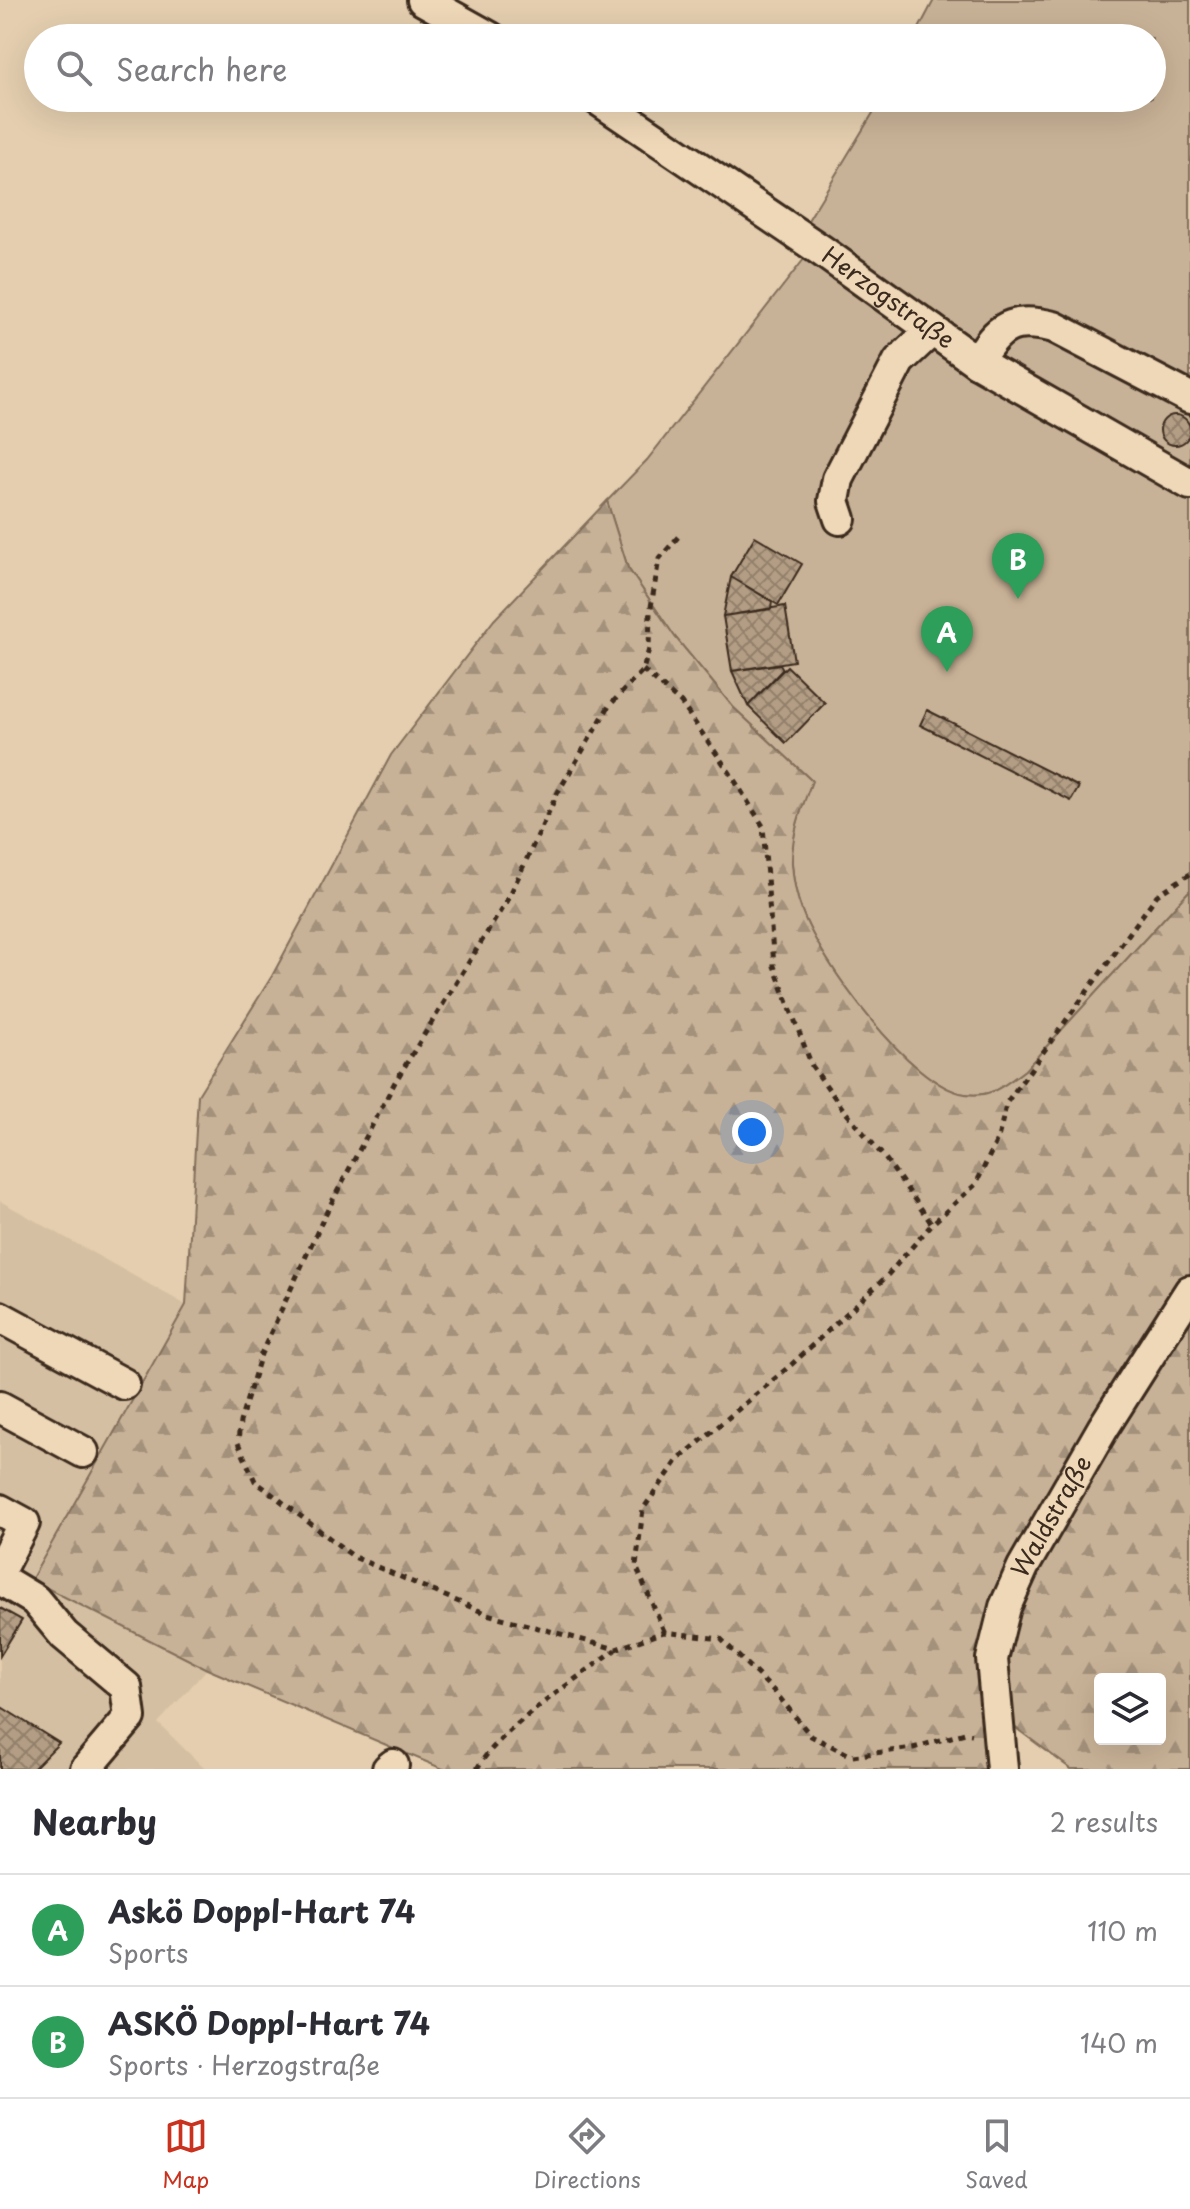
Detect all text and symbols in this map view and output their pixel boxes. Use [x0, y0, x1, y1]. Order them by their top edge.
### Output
search box [24, 24, 1166, 112]
icon: search [52, 46, 96, 90]
text: Search here [116, 46, 288, 91]
street label: Herzogstraße [815, 237, 963, 357]
pin: B [992, 533, 1044, 599]
pin: A [921, 606, 973, 672]
your location [732, 1112, 772, 1152]
street label: Waldstraße [1001, 1448, 1100, 1583]
map controls [1094, 1673, 1166, 1745]
button: layers [1094, 1673, 1166, 1745]
text: Nearby [32, 1795, 157, 1847]
text: 2 results [1050, 1802, 1158, 1841]
text: Askö Doppl-Hart 74 [108, 1888, 415, 1933]
text: A [48, 1911, 68, 1950]
text: 110 m [1087, 1911, 1158, 1950]
text: Sports [108, 1933, 188, 1972]
text: ASKÖ Doppl-Hart 74 [108, 2000, 430, 2045]
text: B [49, 2023, 67, 2062]
text: 140 m [1080, 2023, 1158, 2062]
text: Sports · Herzogstraße [108, 2045, 380, 2084]
tab: Map [162, 2114, 209, 2195]
tab: Directions [534, 2114, 641, 2195]
tab: Saved [965, 2114, 1028, 2195]

